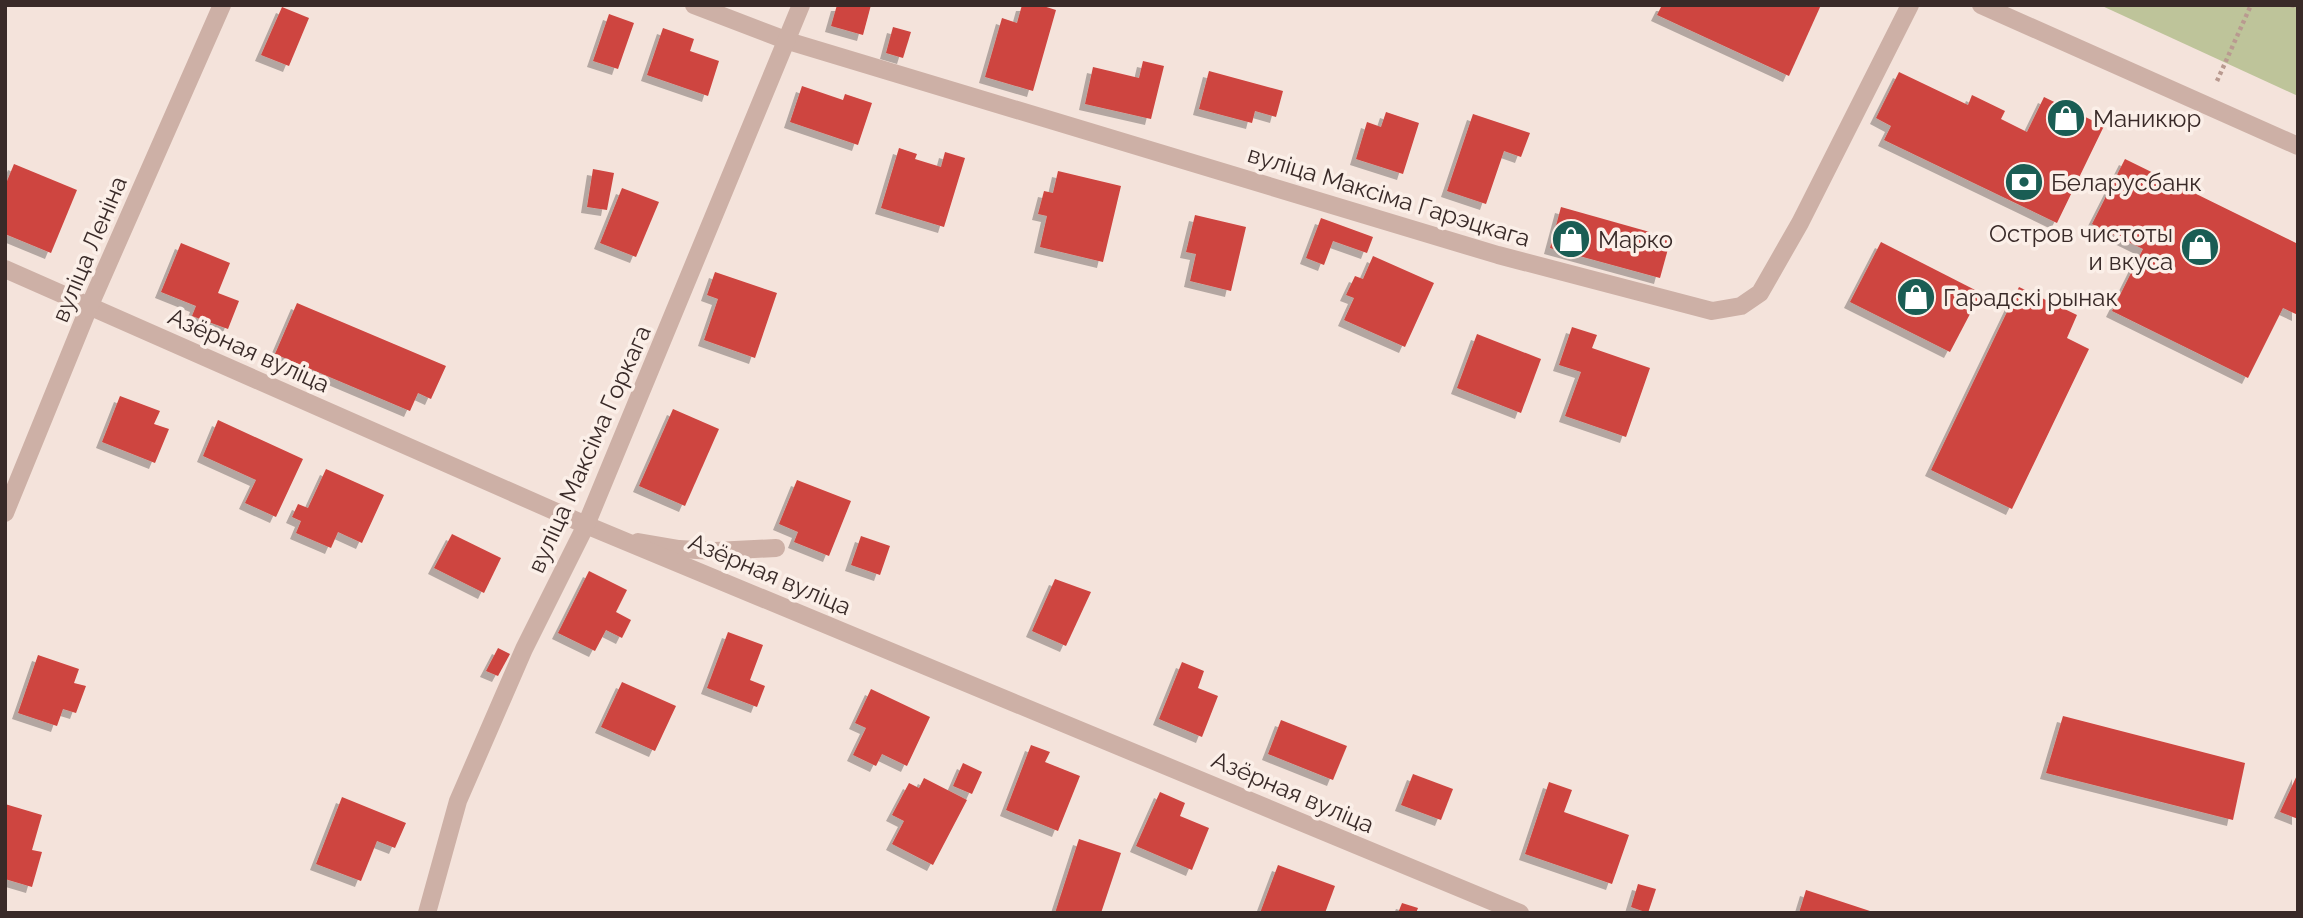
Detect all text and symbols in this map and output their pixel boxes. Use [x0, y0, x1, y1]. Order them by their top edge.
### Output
shop icon: Маникюр [2045, 97, 2087, 139]
place label: Маникюр [2093, 104, 2201, 133]
street label: вуліца Максіма Гарэцкага [1244, 139, 1534, 253]
bank icon: Беларусбанк [2003, 161, 2045, 203]
place label: Беларусбанк [2051, 168, 2202, 197]
street label: вуліца Леніна [45, 172, 133, 326]
shop icon: Марко [1550, 218, 1592, 260]
place label: Остров чистоты и вкуса [1989, 219, 2173, 276]
place label: Марко [1598, 225, 1673, 254]
shop icon: Остров чистоты и вкуса [2179, 226, 2221, 268]
shop icon: Гарадскі рынак [1895, 276, 1937, 318]
place label: Гарадскі рынак [1943, 283, 2118, 312]
street label: Азёрная вуліца [164, 301, 334, 399]
street label: вуліца Максіма Горкага [521, 321, 657, 577]
street label: Азёрная вуліца [684, 527, 856, 621]
street label: Азёрная вуліца [1207, 745, 1379, 839]

